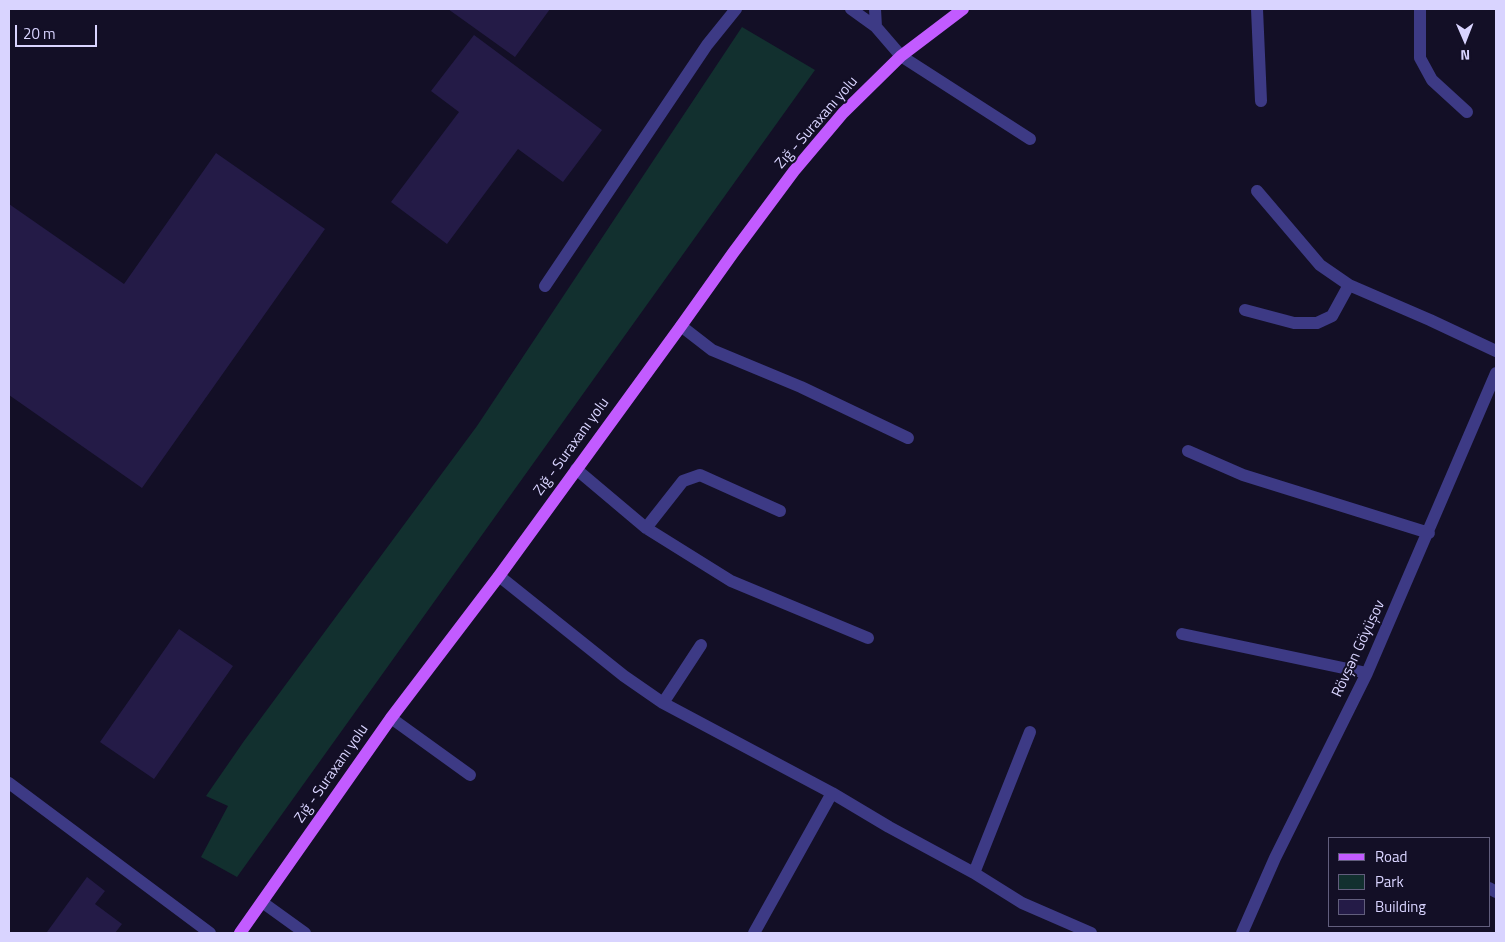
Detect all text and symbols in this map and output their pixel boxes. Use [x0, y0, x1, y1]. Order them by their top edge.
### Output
scale bar [18, 15, 100, 47]
north arrow [1440, 15, 1490, 65]
text: 20 m [23, 22, 56, 45]
text: N [1460, 45, 1470, 66]
street label: Zığ - Suraxanı yolu [772, 73, 862, 173]
street label: Zığ - Suraxanı yolu [531, 395, 613, 499]
street label: Rövşən Göyüşov [1329, 598, 1389, 700]
street label: Zığ - Suraxanı yolu [291, 721, 373, 827]
legend [1328, 837, 1490, 927]
text: Road [1375, 845, 1407, 868]
text: Park [1375, 870, 1404, 893]
text: Building [1375, 895, 1426, 918]

